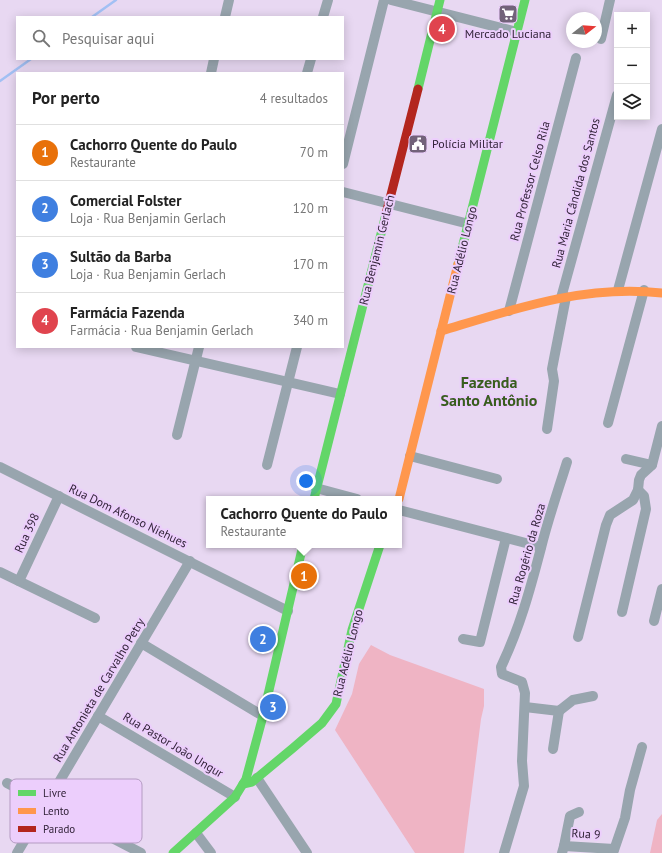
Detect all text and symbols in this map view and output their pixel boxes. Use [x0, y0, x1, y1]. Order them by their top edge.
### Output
supermarket icon: Mercado Luciana [497, 3, 519, 25]
north arrow [566, 12, 602, 48]
map controls [614, 12, 650, 120]
button: + [614, 12, 650, 48]
pin: 4 [429, 14, 455, 44]
search box [16, 16, 344, 60]
place label: Mercado Luciana [465, 26, 551, 41]
icon: search [30, 27, 52, 49]
text: Pesquisar aqui [62, 29, 154, 48]
button: − [614, 48, 650, 84]
button: layers [614, 84, 650, 120]
text: Por perto [32, 87, 100, 109]
text: 4 resultados [260, 90, 328, 107]
street label: Rua Maria Cândida dos Santos [548, 116, 603, 270]
street label: Rua Professor Celso Rila [506, 119, 553, 242]
public building icon: Polícia Militar [407, 133, 429, 155]
text: Cachorro Quente do Paulo [70, 135, 237, 154]
place label: Polícia Militar [432, 136, 503, 151]
text: 1 [41, 144, 49, 161]
text: 70 m [300, 144, 328, 161]
text: Restaurante [70, 154, 136, 171]
text: Comercial Folster [70, 191, 182, 210]
street label: Rua Benjamin Gerlach [356, 193, 397, 307]
text: 2 [41, 200, 49, 217]
text: 120 m [293, 200, 328, 217]
street label: Rua Adélio Longo [443, 205, 480, 295]
text: Loja · Rua Benjamin Gerlach [70, 210, 226, 227]
text: Sultão da Barba [70, 247, 171, 266]
text: 3 [41, 256, 49, 273]
text: 170 m [293, 256, 328, 273]
text: Loja · Rua Benjamin Gerlach [70, 266, 226, 283]
text: Farmácia Fazenda [70, 303, 185, 322]
text: 4 [41, 312, 49, 329]
text: 340 m [293, 312, 328, 329]
text: Farmácia · Rua Benjamin Gerlach [70, 322, 253, 339]
district label: Fazenda Santo Antônio [441, 372, 538, 410]
your location [296, 471, 316, 491]
street label: Rua Dom Afonso Niehues [67, 480, 190, 551]
popup [206, 496, 402, 548]
street label: Rua Rogério da Roza [505, 501, 548, 606]
text: Cachorro Quente do Paulo [220, 504, 388, 523]
street label: Rua 398 [11, 510, 42, 555]
text: Restaurante [220, 523, 286, 540]
pin: 1 [291, 561, 317, 591]
street label: Rua Adélio Longo [329, 608, 366, 698]
street label: Rua Antonieta de Carvalho Petry [50, 615, 148, 764]
pin: 2 [250, 624, 276, 654]
pin: 3 [260, 692, 286, 722]
street label: Rua Pastor João Ungur [120, 709, 226, 780]
legend [10, 779, 142, 843]
text: Livre [43, 786, 67, 800]
text: Lento [43, 804, 69, 818]
text: Parado [43, 822, 75, 836]
street label: Rua 9 [571, 825, 601, 842]

